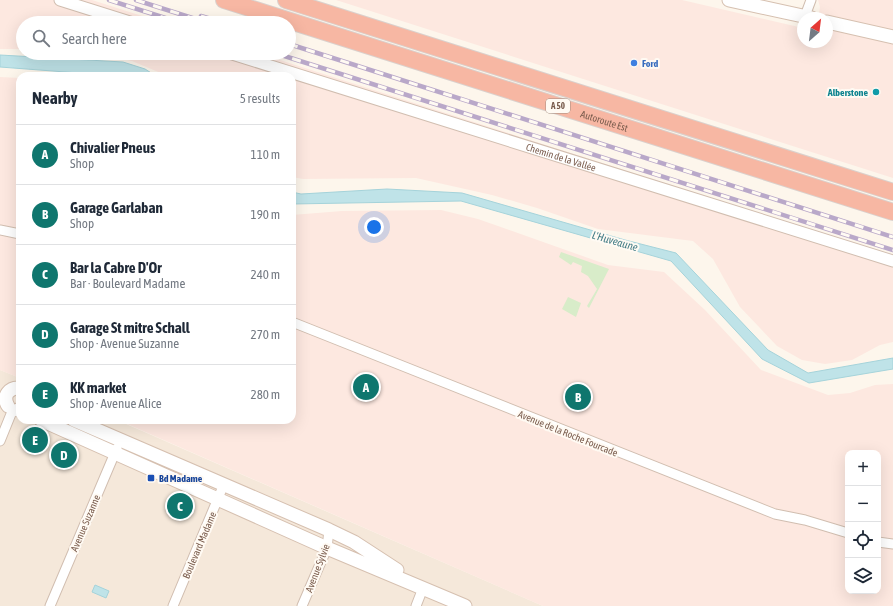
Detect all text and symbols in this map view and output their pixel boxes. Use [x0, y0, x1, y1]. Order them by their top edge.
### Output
north arrow [797, 12, 833, 48]
search box [16, 16, 296, 60]
icon: search [30, 27, 52, 49]
text: Search here [62, 30, 127, 47]
marker: Ford [629, 58, 639, 68]
place label: Ford [642, 58, 658, 69]
place label: Alberstone [827, 87, 868, 98]
marker: Alberstone [871, 87, 881, 97]
text: Nearby [32, 88, 78, 108]
text: 5 results [240, 91, 280, 106]
road number: A 50 [546, 99, 570, 113]
street label: Autoroute Est [579, 108, 629, 134]
text: Chivalier Pneus [70, 139, 155, 156]
street label: Chemin de la Vallée [525, 141, 598, 174]
text: A [42, 147, 48, 162]
text: 110 m [251, 147, 280, 162]
text: Shop [70, 156, 94, 171]
text: Garage Garlaban [70, 199, 163, 216]
text: B [42, 207, 48, 222]
text: 190 m [251, 207, 280, 222]
text: Shop [70, 216, 94, 231]
your location [364, 217, 384, 237]
water label: L'Huveaune [591, 229, 639, 253]
text: Bar la Cabre D'Or [70, 259, 162, 276]
text: C [42, 267, 48, 282]
text: 240 m [251, 267, 280, 282]
text: Bar · Boulevard Madame [70, 276, 185, 291]
text: Garage St mitre Schall [70, 319, 190, 336]
text: D [41, 327, 49, 342]
text: 270 m [251, 327, 280, 342]
text: Shop · Avenue Suzanne [70, 336, 179, 351]
pin: A [353, 372, 379, 402]
text: KK market [70, 379, 126, 396]
pin: B [565, 382, 591, 412]
text: E [42, 387, 48, 402]
text: 280 m [251, 387, 280, 402]
text: Shop · Avenue Alice [70, 396, 162, 411]
street label: Avenue de la Roche Fourcade [516, 408, 620, 459]
pin: E [22, 425, 48, 455]
pin: D [51, 440, 77, 470]
map controls [845, 450, 881, 594]
button: + [845, 450, 881, 486]
marker: Bd Madame [146, 473, 156, 483]
place label: Bd Madame [159, 473, 203, 484]
button: − [845, 486, 881, 522]
pin: C [167, 491, 193, 521]
street label: Avenue Suzanne [69, 493, 103, 553]
street label: Boulevard Madame [180, 510, 219, 580]
button: locate [845, 522, 881, 558]
street label: Avenue Sylvie [303, 542, 332, 594]
button: layers [845, 558, 881, 594]

